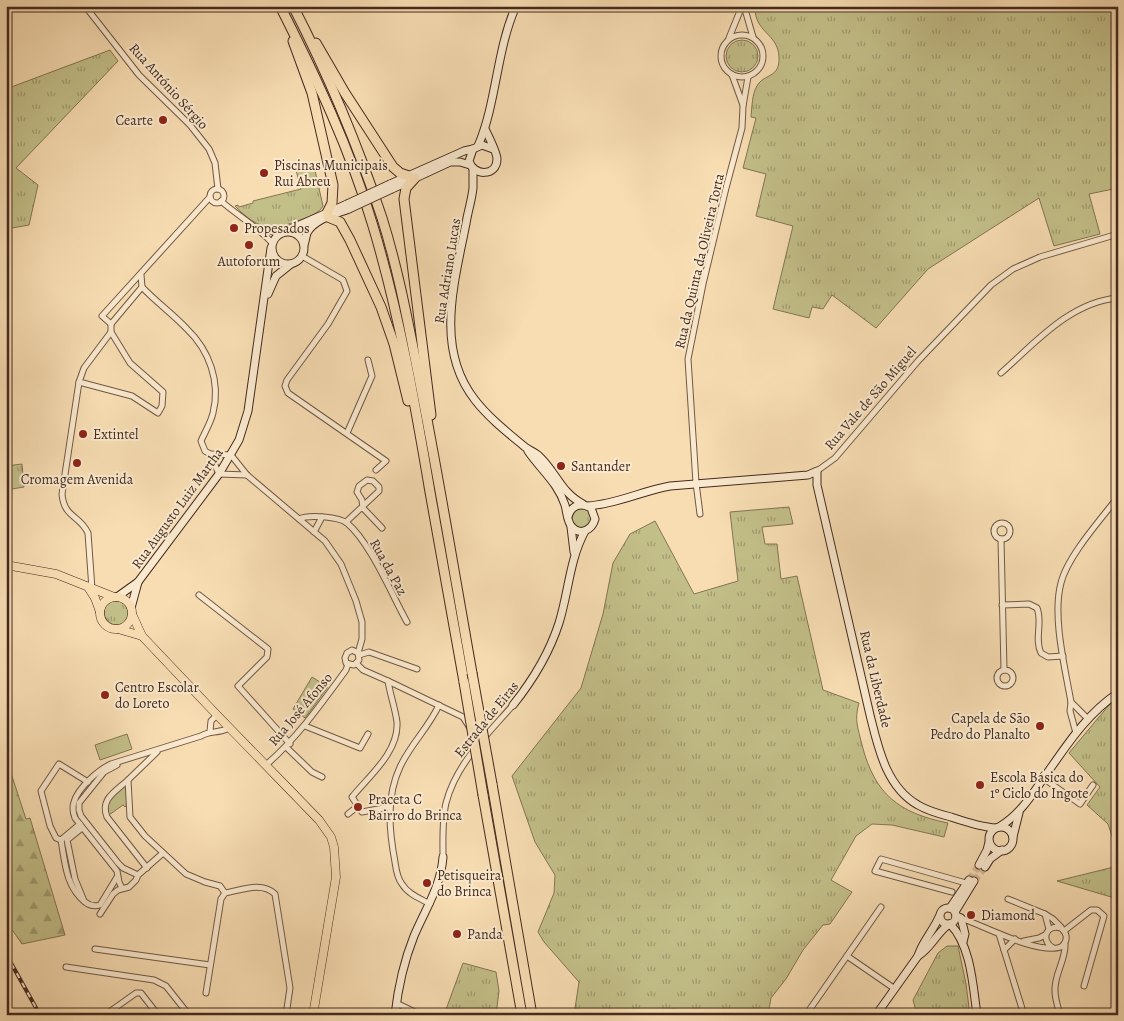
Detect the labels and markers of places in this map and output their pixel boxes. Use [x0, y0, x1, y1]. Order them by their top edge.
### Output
place label: Cearte [115, 111, 153, 130]
marker: Cearte [157, 114, 169, 126]
place label: Piscinas Municipais Rui Abreu [274, 156, 388, 191]
marker: Piscinas Municipais Rui Abreu [258, 167, 270, 179]
place label: Propesados [244, 219, 310, 238]
marker: Propesados [228, 222, 240, 234]
marker: Autoforum [243, 239, 255, 251]
place label: Autoforum [217, 252, 281, 271]
place label: Extintel [93, 425, 139, 444]
marker: Extintel [77, 428, 89, 440]
marker: Cromagem Avenida [71, 457, 83, 469]
place label: Santander [571, 457, 631, 476]
marker: Santander [555, 460, 567, 472]
place label: Cromagem Avenida [21, 470, 134, 489]
place label: Centro Escolar do Loreto [115, 678, 200, 713]
marker: Centro Escolar do Loreto [99, 689, 111, 701]
place label: Capela de São Pedro do Planalto [930, 709, 1030, 744]
marker: Capela de São Pedro do Planalto [1034, 720, 1046, 732]
place label: Escola Básica do 1º Ciclo do Ingote [990, 768, 1089, 803]
marker: Escola Básica do 1º Ciclo do Ingote [974, 779, 986, 791]
place label: Praceta C Bairro do Brinca [368, 790, 462, 825]
marker: Praceta C Bairro do Brinca [352, 801, 364, 813]
place label: Petisqueira do Brinca [437, 866, 502, 901]
marker: Petisqueira do Brinca [421, 877, 433, 889]
place label: Diamond [981, 906, 1036, 925]
marker: Diamond [965, 909, 977, 921]
place label: Panda [467, 925, 503, 944]
marker: Panda [451, 928, 463, 940]

